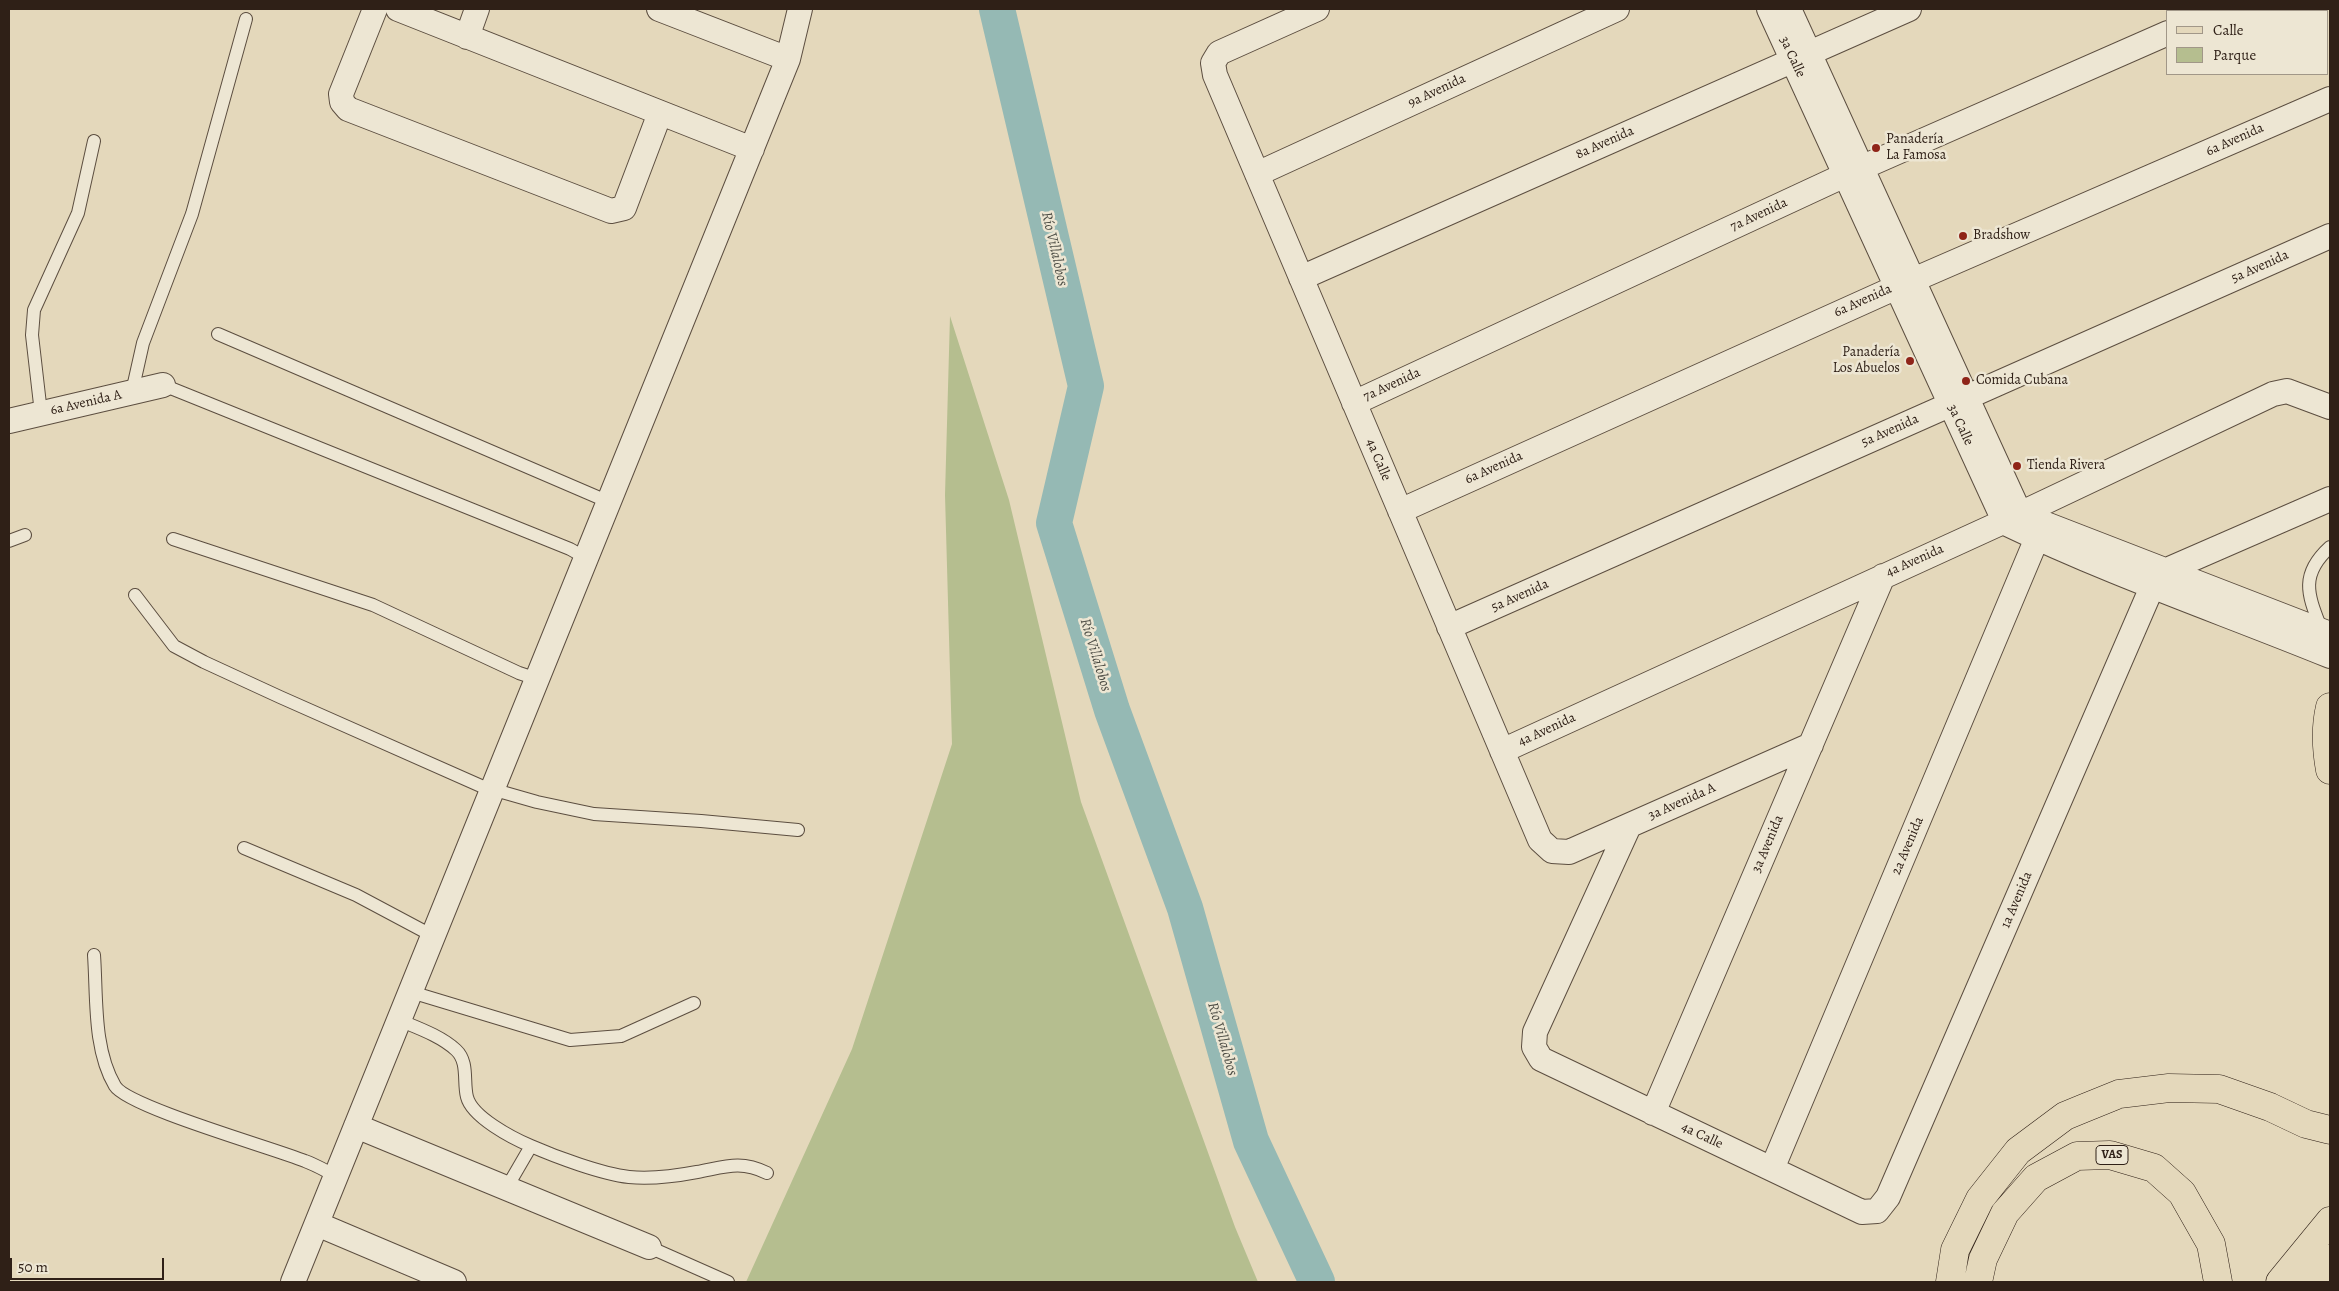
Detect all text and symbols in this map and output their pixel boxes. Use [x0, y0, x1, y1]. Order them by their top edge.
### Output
legend [2166, 10, 2329, 75]
text: Calle [2213, 20, 2243, 40]
street label: 3a Calle [1775, 34, 1809, 80]
text: Parque [2213, 45, 2256, 65]
street label: 9a Avenida [1406, 70, 1468, 112]
street label: 6a Avenida [2203, 120, 2267, 160]
street label: 8a Avenida [1573, 123, 1637, 163]
place label: Panadería La Famosa [1886, 132, 1946, 164]
marker: Panadería La Famosa [1870, 142, 1882, 154]
street label: 7a Avenida [1728, 194, 1790, 236]
water label: Río Villalobos [1037, 210, 1071, 288]
place label: Bradshow [1973, 228, 2030, 244]
marker: Bradshow [1957, 230, 1969, 242]
street label: 5a Avenida [2229, 247, 2291, 287]
street label: 6a Avenida [1831, 281, 1895, 321]
place label: Panadería Los Abuelos [1833, 345, 1900, 378]
marker: Panadería Los Abuelos [1904, 355, 1916, 367]
street label: 7a Avenida [1361, 364, 1423, 406]
place label: Comida Cubana [1976, 373, 2068, 389]
marker: Comida Cubana [1960, 375, 1972, 387]
street label: 6a Avenida A [49, 387, 123, 419]
street label: 3a Calle [1943, 402, 1977, 448]
street label: 5a Avenida [1859, 411, 1921, 451]
street label: 4a Calle [1362, 436, 1394, 484]
street label: 6a Avenida [1462, 448, 1526, 488]
place label: Tienda Rivera [2027, 458, 2105, 474]
marker: Tienda Rivera [2011, 460, 2023, 472]
street label: 4a Avenida [1884, 541, 1946, 581]
street label: 5a Avenida [1489, 576, 1551, 616]
water label: Río Villalobos [1075, 616, 1115, 694]
street label: 4a Avenida [1516, 709, 1578, 751]
street label: 3a Avenida A [1646, 780, 1718, 824]
street label: 3a Avenida [1748, 813, 1788, 875]
street label: 2a Avenida [1888, 814, 1928, 878]
street label: 1a Avenida [1998, 869, 2036, 931]
water label: Río Villalobos [1203, 1000, 1241, 1078]
street label: 4a Calle [1678, 1119, 1726, 1153]
road number: VAS [2096, 1146, 2128, 1164]
scale bar [12, 1248, 166, 1280]
text: 50 m [18, 1257, 48, 1277]

